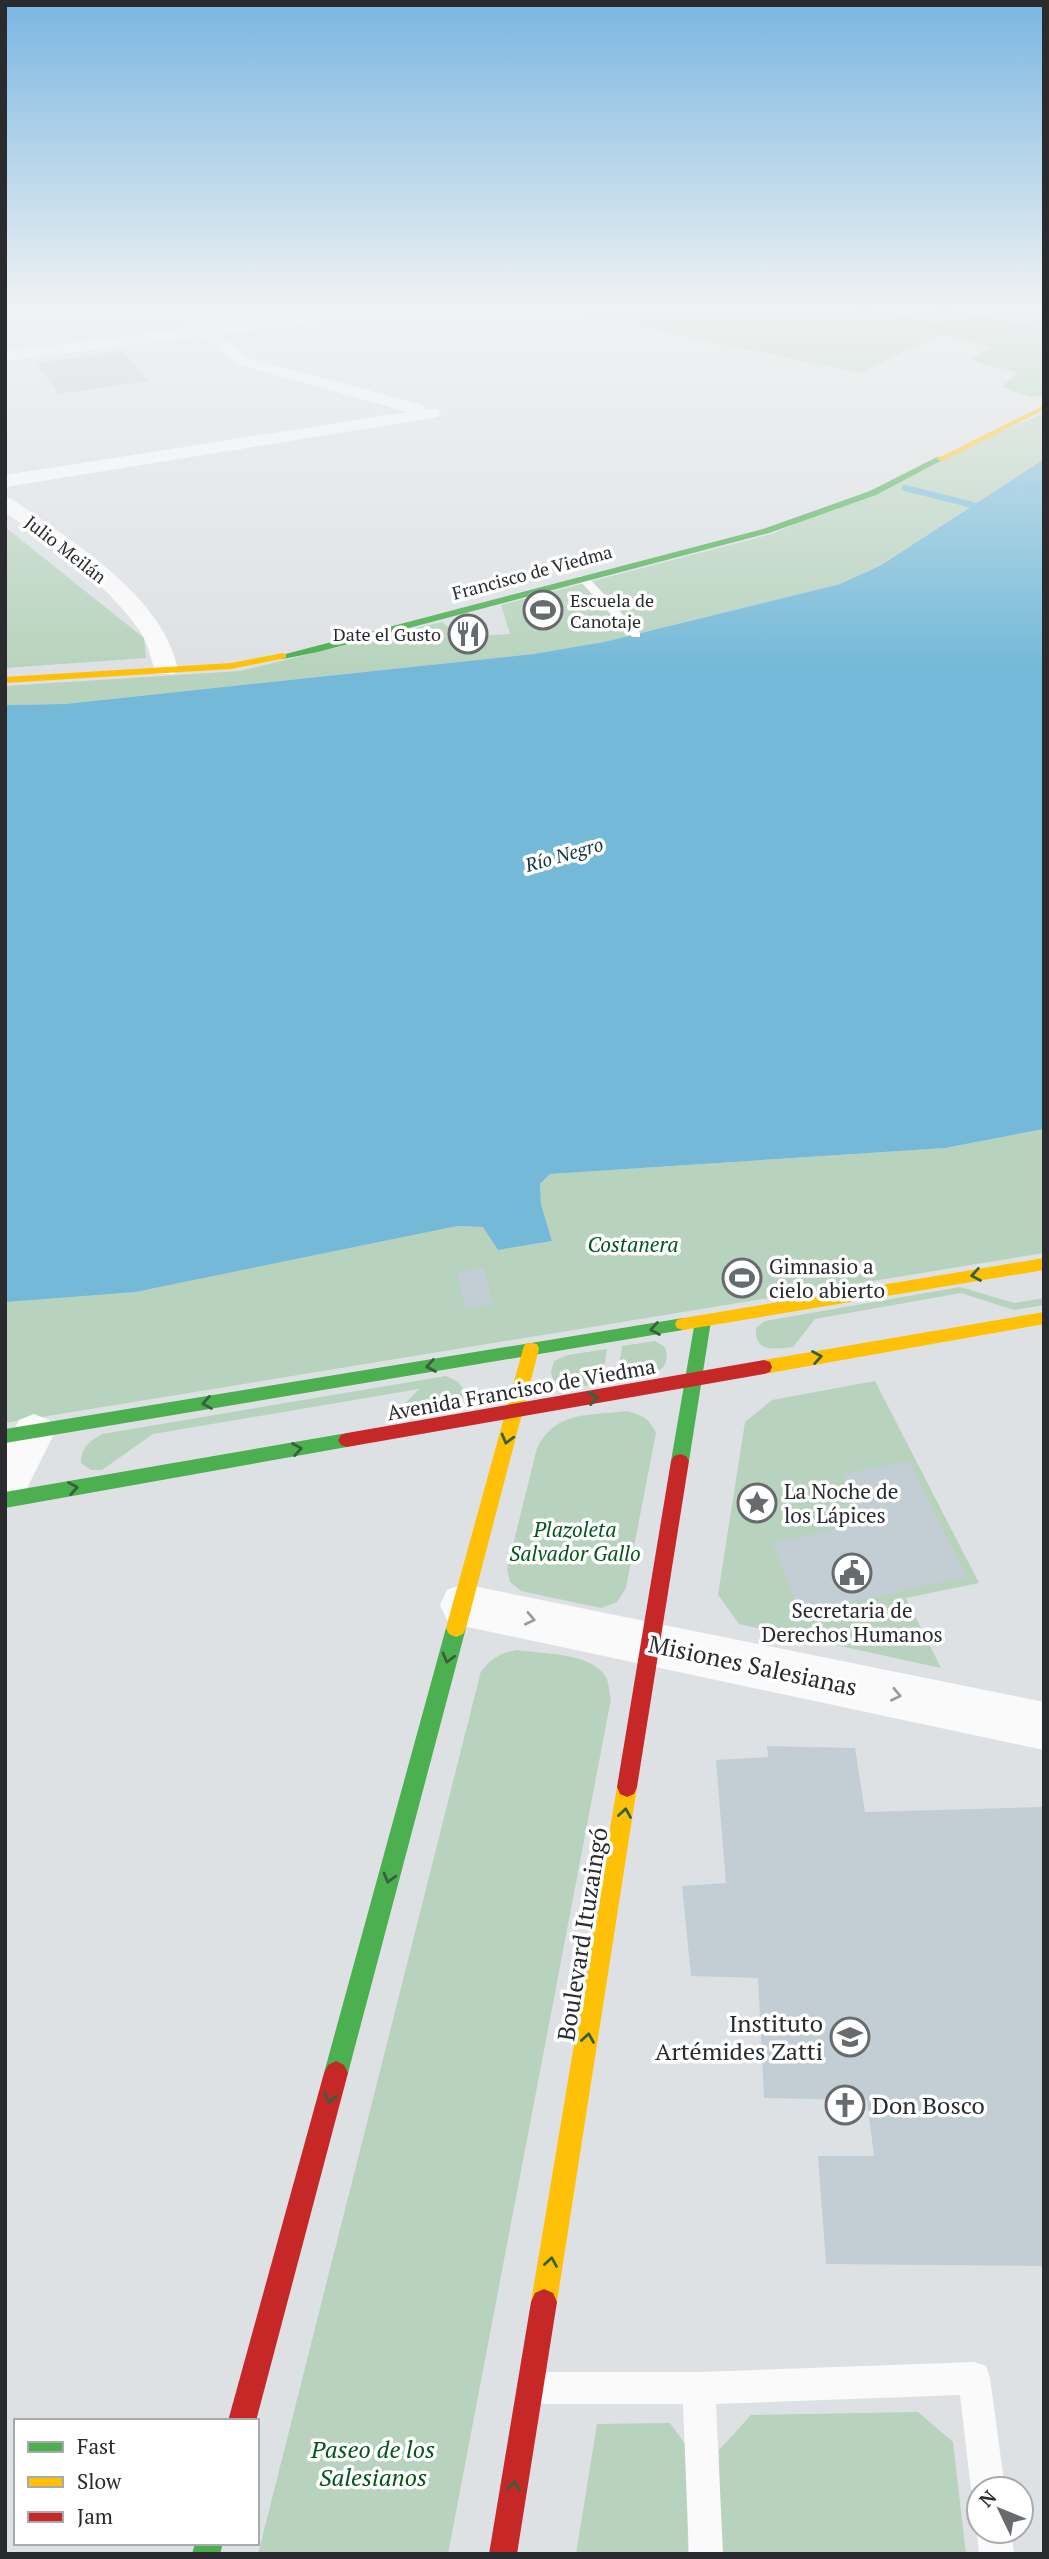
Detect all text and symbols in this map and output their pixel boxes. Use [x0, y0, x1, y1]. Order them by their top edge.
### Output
street label: Julio Meilán [20, 510, 112, 588]
street label: Francisco de Viedma [449, 539, 615, 605]
place label: Escuela de Canotaje [570, 588, 654, 633]
sports icon: Escuela de Canotaje [522, 589, 564, 631]
restaurant icon: Date el Gusto [447, 613, 489, 655]
place label: Date el Gusto [333, 622, 441, 646]
water label: Río Negro [521, 831, 606, 877]
park label: Costanera [587, 1230, 679, 1258]
place label: Gimnasio a cielo abierto [769, 1252, 885, 1304]
sports icon: Gimnasio a cielo abierto [721, 1257, 763, 1299]
one-way arrow [971, 1267, 982, 1282]
one-way arrow [649, 1321, 661, 1336]
one-way arrow [811, 1351, 823, 1366]
street label: Avenida Francisco de Viedma [385, 1352, 658, 1426]
one-way arrow [425, 1358, 437, 1373]
one-way arrow [587, 1391, 599, 1406]
one-way arrow [201, 1395, 212, 1410]
one-way arrow [501, 1433, 516, 1445]
one-way arrow [291, 1442, 303, 1457]
place label: La Noche de los Lápices [784, 1477, 898, 1529]
one-way arrow [67, 1481, 78, 1496]
place icon: La Noche de los Lápices [736, 1482, 778, 1524]
park label: Plazoleta Salvador Gallo [509, 1515, 641, 1567]
public building icon: Secretaria de Derechos Humanos [831, 1552, 873, 1594]
place label: Secretaria de Derechos Humanos [761, 1596, 943, 1648]
one-way arrow [524, 1610, 536, 1625]
street label: Misiones Salesianas [646, 1627, 860, 1703]
one-way arrow [442, 1652, 456, 1664]
one-way arrow [890, 1686, 902, 1701]
one-way arrow [617, 1807, 632, 1819]
street label: Boulevard Ituzaingó [549, 1825, 615, 2043]
one-way arrow [383, 1872, 397, 1884]
place label: Instituto Artémides Zatti [655, 2007, 823, 2067]
school or university icon: Instituto Artémides Zatti [829, 2016, 871, 2058]
one-way arrow [580, 2032, 595, 2043]
church icon: Don Bosco [824, 2084, 866, 2126]
place label: Don Bosco [872, 2089, 985, 2121]
one-way arrow [323, 2092, 338, 2104]
one-way arrow [543, 2256, 558, 2268]
legend [14, 2419, 259, 2545]
text: Fast [77, 2432, 116, 2460]
park label: Paseo de los Salesianos [310, 2433, 435, 2493]
text: Slow [77, 2467, 122, 2495]
north arrow [965, 2475, 1035, 2545]
one-way arrow [506, 2481, 521, 2492]
text: N [973, 2484, 1002, 2512]
text: Jam [77, 2502, 113, 2530]

